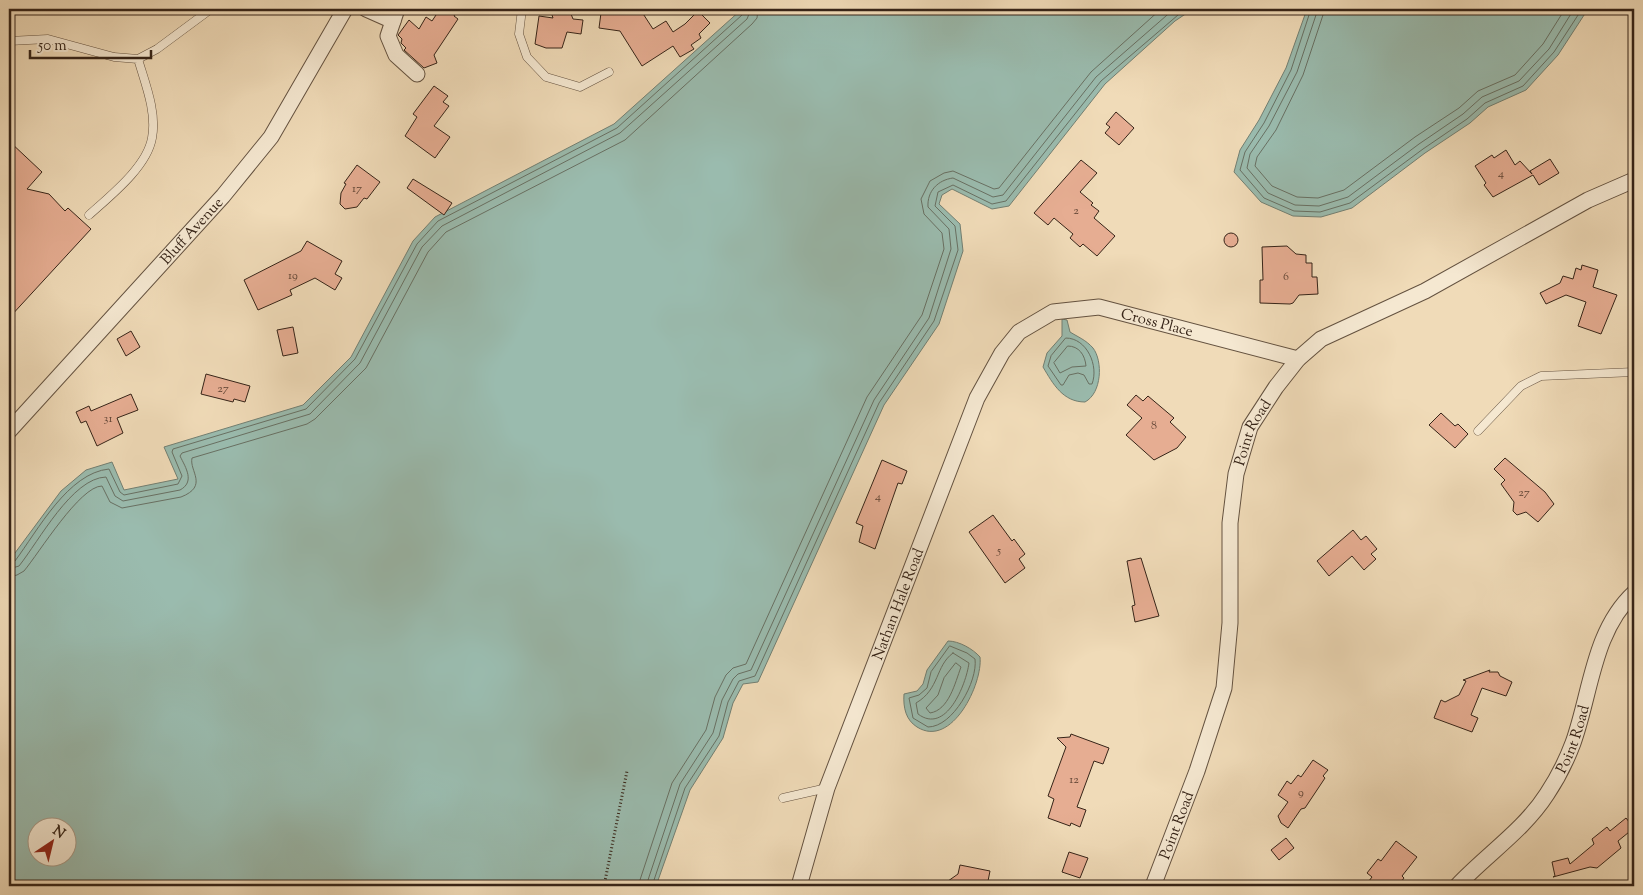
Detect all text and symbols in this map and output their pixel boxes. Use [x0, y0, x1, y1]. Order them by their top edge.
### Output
scale bar [30, 28, 151, 60]
text: 50 m [37, 36, 67, 57]
house number: 4 [1498, 165, 1504, 183]
house number: 17 [352, 180, 362, 198]
street label: Bluff Avenue [156, 193, 229, 270]
house number: 2 [1073, 202, 1079, 220]
house number: 19 [288, 267, 298, 285]
house number: 6 [1283, 268, 1289, 286]
street label: Cross Place [1118, 304, 1195, 343]
house number: 27 [217, 380, 229, 398]
street label: Point Road [1230, 395, 1277, 468]
house number: 31 [104, 410, 112, 428]
house number: 8 [1151, 417, 1157, 435]
house number: 27 [1518, 484, 1530, 502]
house number: 4 [875, 488, 881, 506]
house number: 5 [996, 542, 1001, 560]
street label: Nathan Hale Road [868, 545, 930, 664]
street label: Point Road [1552, 703, 1596, 778]
house number: 12 [1069, 771, 1079, 789]
house number: 9 [1298, 784, 1304, 802]
street label: Point Road [1155, 788, 1200, 863]
north arrow [28, 818, 78, 868]
text: N [48, 822, 69, 844]

